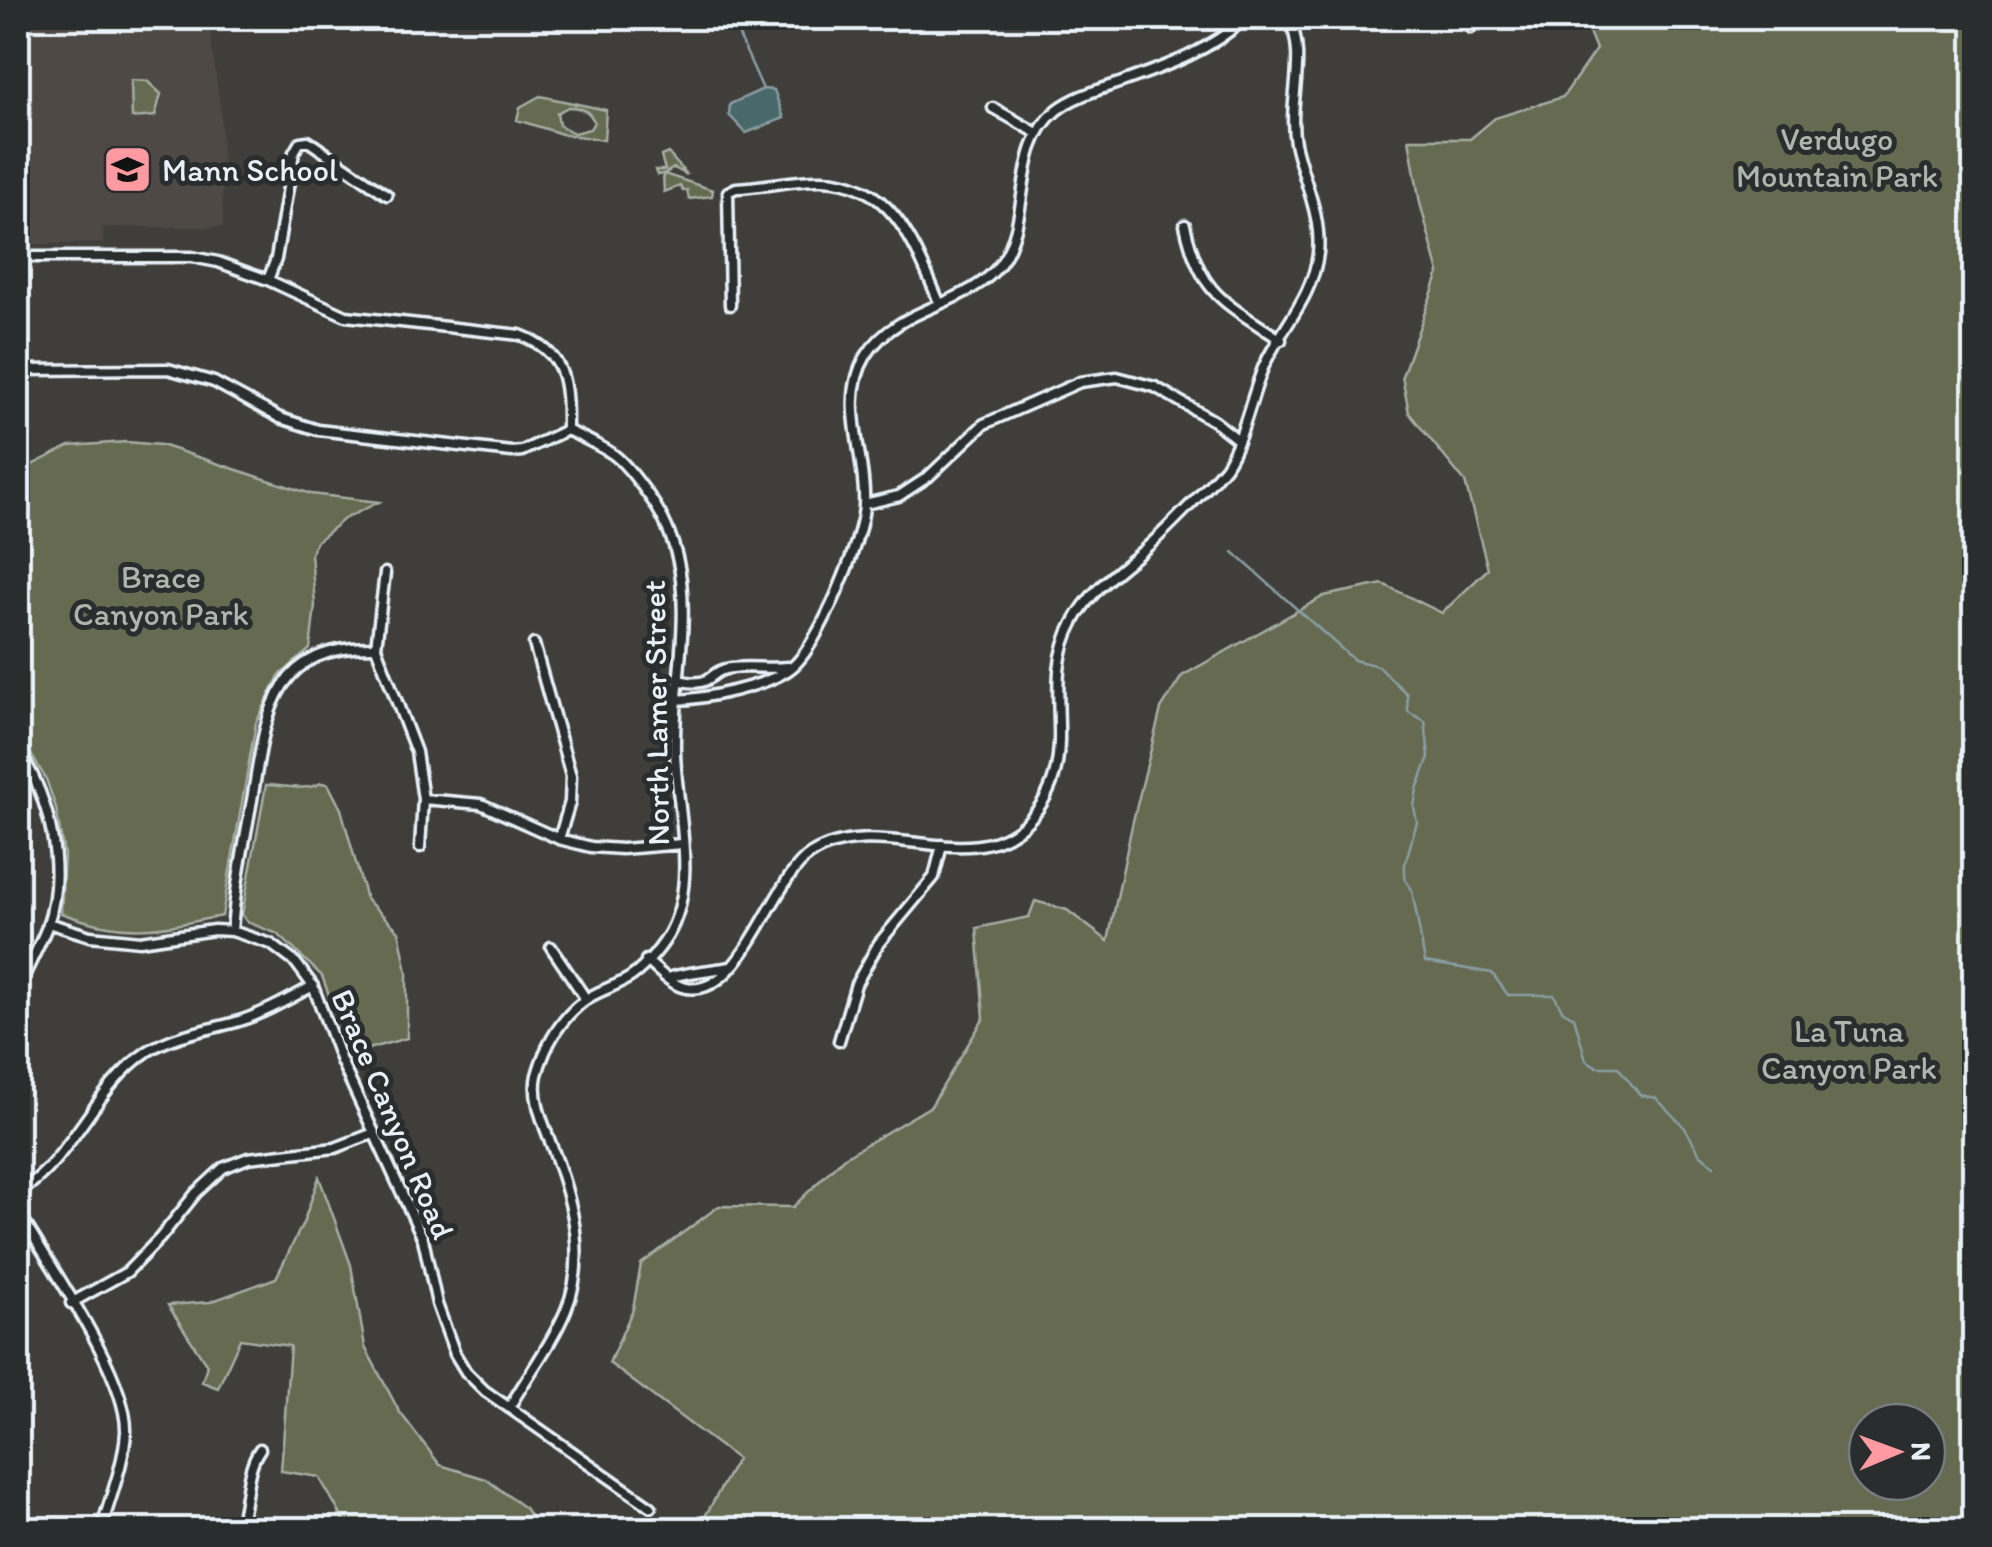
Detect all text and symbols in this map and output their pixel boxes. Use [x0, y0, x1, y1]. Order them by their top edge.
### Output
park label: Verdugo Mountain Park [1736, 120, 1938, 195]
school or university icon: Mann School [101, 144, 153, 196]
place label: Mann School [162, 151, 338, 189]
park label: Brace Canyon Park [73, 558, 249, 633]
street label: North Lamer Street [635, 580, 677, 846]
street label: Brace Canyon Road [323, 983, 463, 1245]
park label: La Tuna Canyon Park [1761, 1012, 1937, 1087]
north arrow [1847, 1402, 1947, 1502]
text: N [1905, 1442, 1939, 1461]

